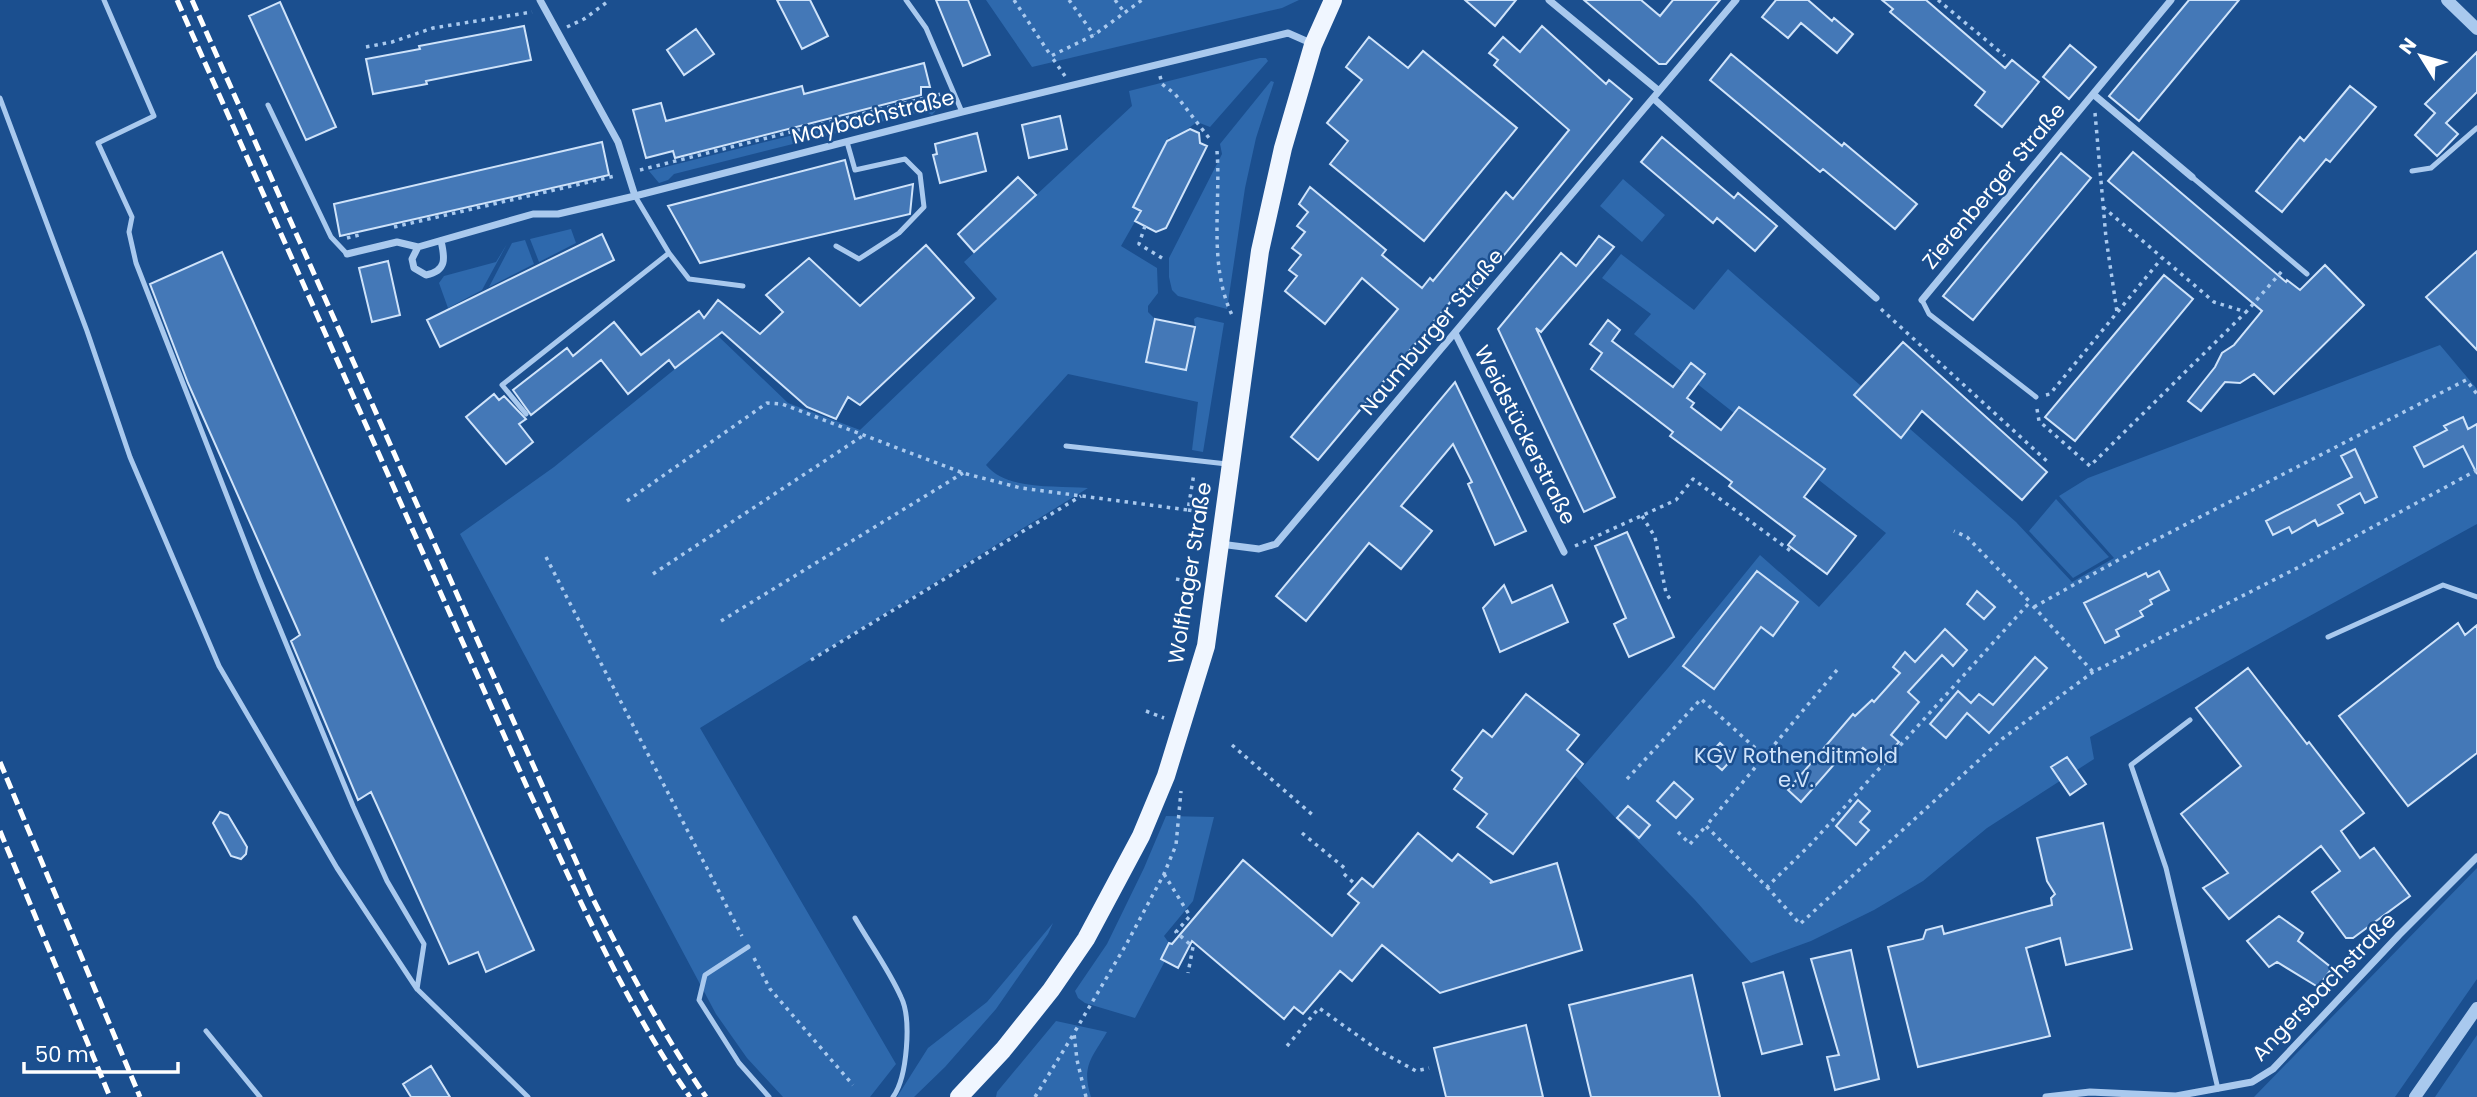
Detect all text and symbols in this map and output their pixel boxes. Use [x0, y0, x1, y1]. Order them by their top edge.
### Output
north arrow [2386, 21, 2456, 91]
text: N [2393, 32, 2423, 60]
street label: Maybachstraße [789, 82, 957, 151]
street label: Zierenberger Straße [1915, 96, 2072, 275]
street label: Naumburger Straße [1353, 242, 1510, 421]
street label: Weidstückerstraße [1468, 340, 1583, 529]
street label: Wolfhager Straße [1161, 480, 1218, 666]
park label: KGV Rothenditmold e.V. [1694, 741, 1898, 794]
street label: Angersbachstraße [2245, 906, 2402, 1067]
scale bar [24, 1030, 178, 1074]
text: 50 m [35, 1040, 89, 1069]

